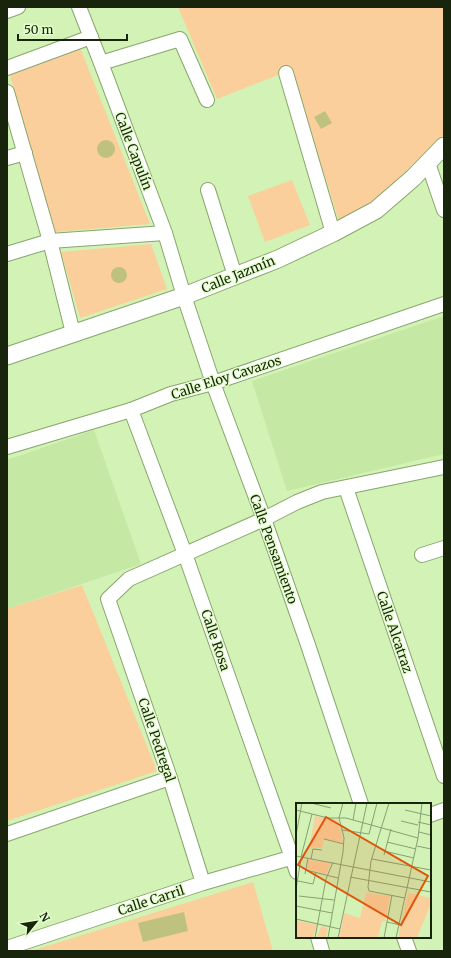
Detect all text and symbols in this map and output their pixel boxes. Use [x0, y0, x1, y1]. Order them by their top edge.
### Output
scale bar [18, 16, 127, 42]
text: 50 m [24, 22, 53, 37]
street label: Calle Capulín [111, 110, 156, 193]
street label: Calle Jazmín [199, 252, 278, 297]
street label: Calle Eloy Cavazos [169, 352, 283, 403]
street label: Calle Pensamiento [246, 492, 301, 607]
street label: Calle Alcatraz [373, 589, 416, 675]
street label: Calle Rosa [197, 607, 234, 673]
street label: Calle Pedregal [134, 696, 179, 784]
inset map [296, 803, 431, 938]
street label: Calle Carril [116, 882, 187, 919]
north arrow [16, 902, 56, 942]
text: N [36, 910, 53, 925]

